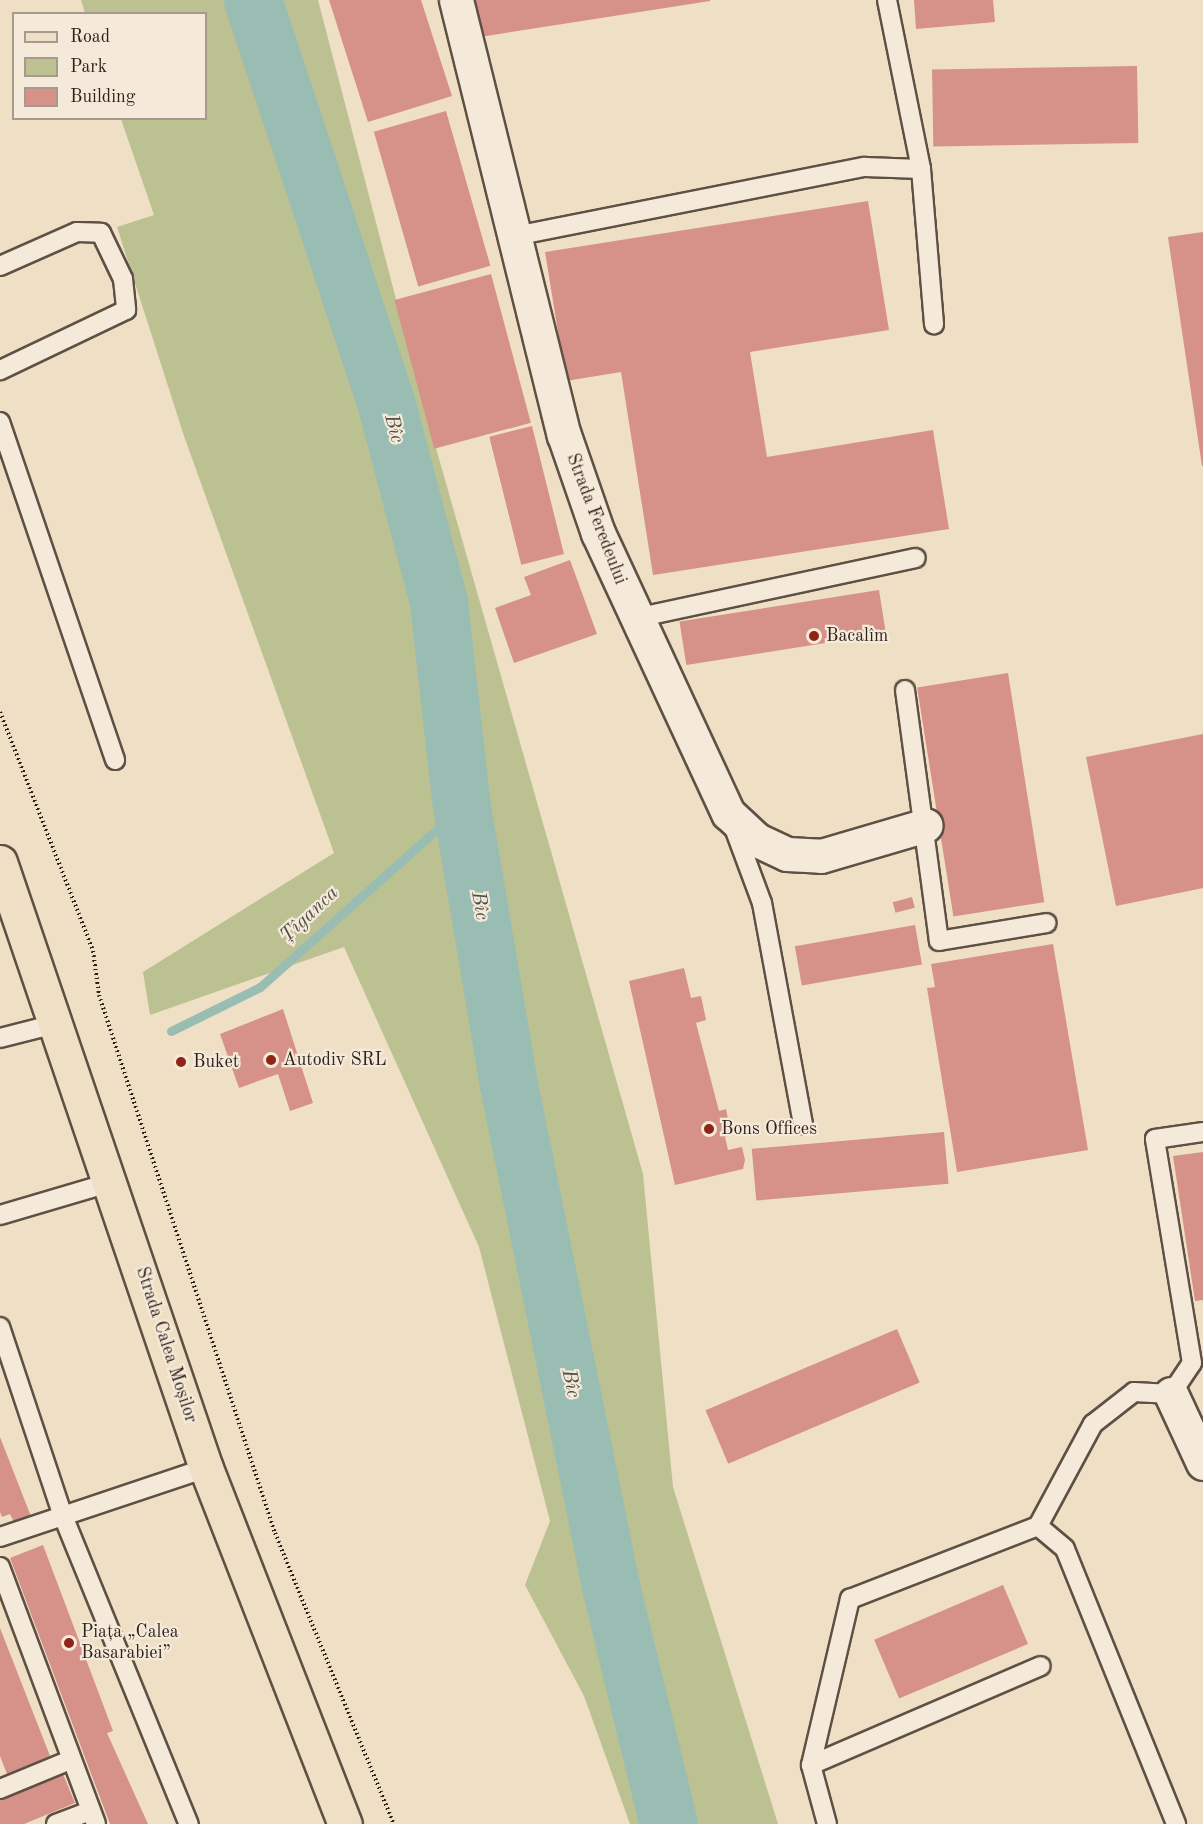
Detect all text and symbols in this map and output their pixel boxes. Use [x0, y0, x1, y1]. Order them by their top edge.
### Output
legend [12, 12, 207, 120]
text: Road [70, 28, 110, 46]
text: Park [70, 58, 107, 76]
text: Building [70, 88, 135, 106]
water label: Bîc [378, 412, 408, 446]
street label: Strada Feredeului [561, 450, 631, 588]
place label: Bacalîm [826, 625, 888, 647]
marker: Bacalîm [807, 629, 821, 643]
water label: Țîganca [276, 882, 344, 948]
water label: Bîc [465, 890, 493, 922]
place label: Autodiv SRL [283, 1049, 387, 1071]
place label: Buket [193, 1051, 239, 1073]
marker: Autodiv SRL [264, 1053, 278, 1067]
marker: Buket [174, 1055, 188, 1069]
place label: Bons Offices [721, 1118, 817, 1140]
marker: Bons Offices [702, 1122, 716, 1136]
street label: Strada Calea Moșilor [131, 1264, 201, 1426]
water label: Bîc [555, 1367, 585, 1401]
place label: Piața „Calea Basarabiei” [81, 1622, 179, 1664]
marker: Piața „Calea Basarabiei” [62, 1636, 76, 1650]

